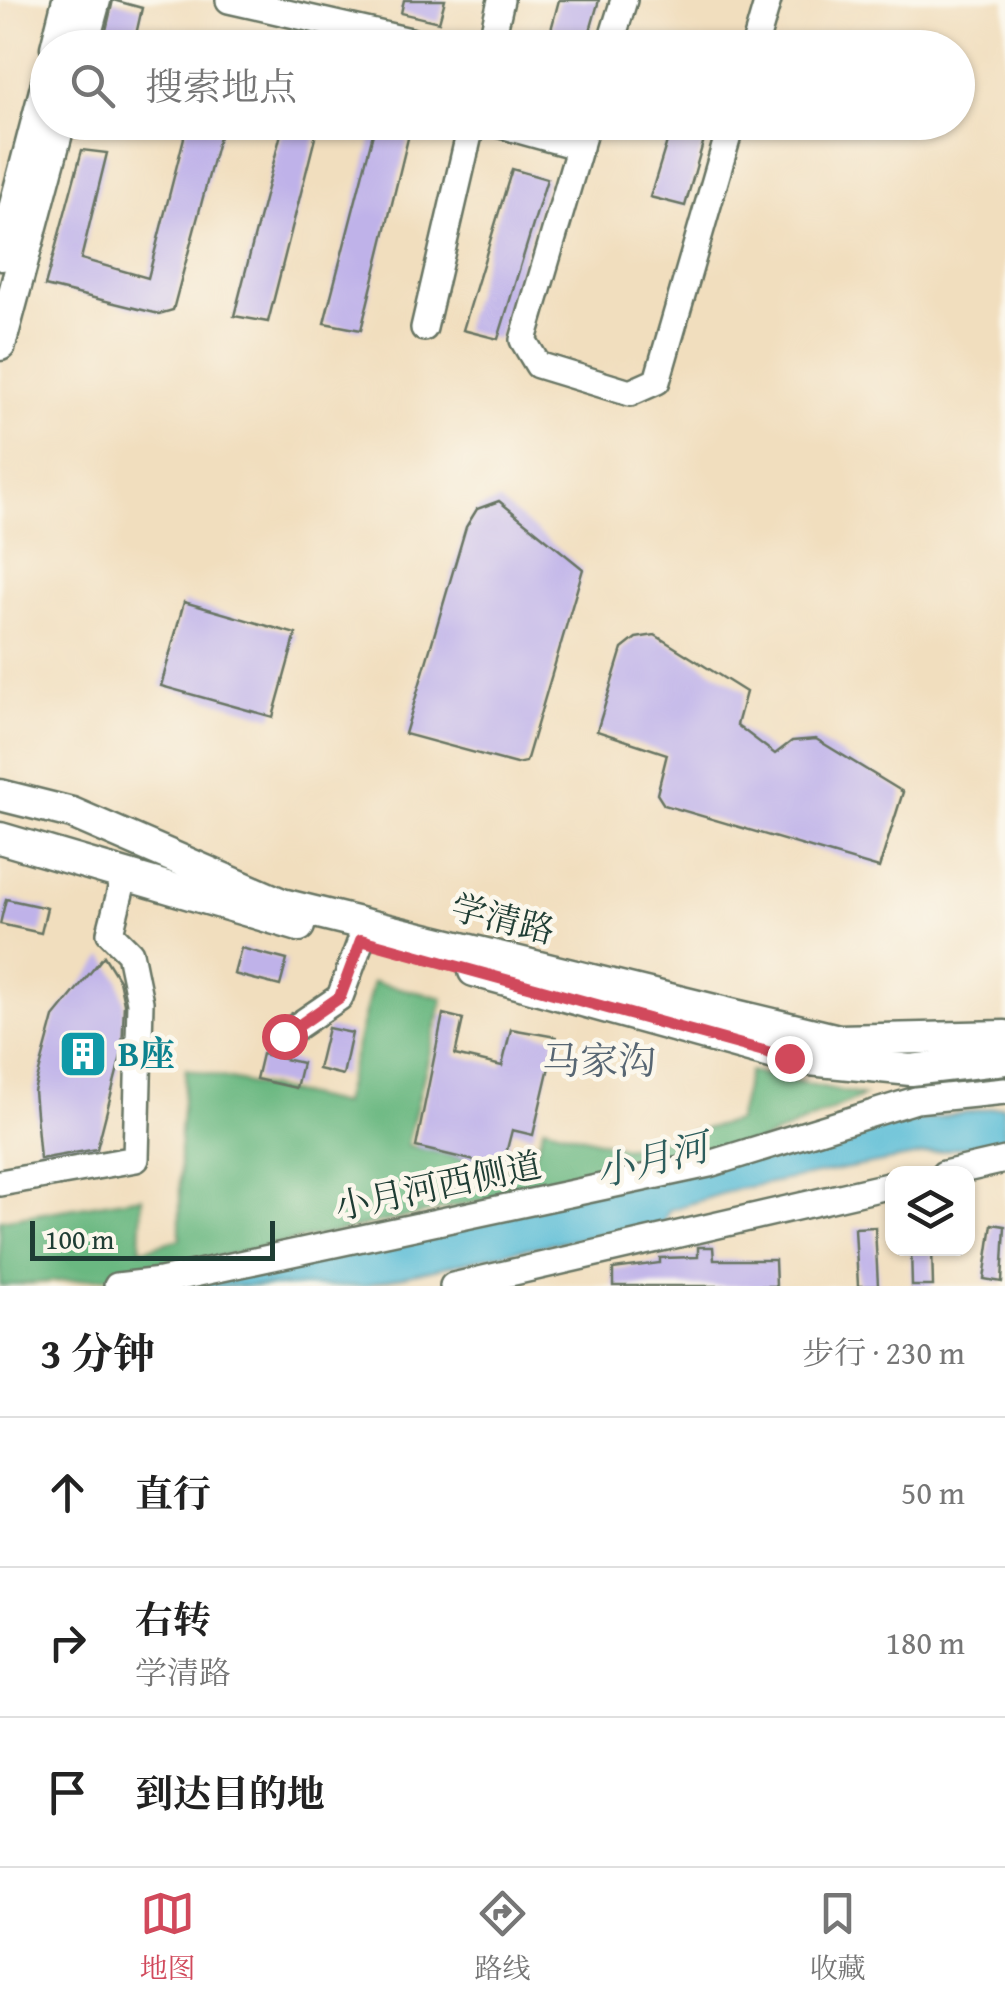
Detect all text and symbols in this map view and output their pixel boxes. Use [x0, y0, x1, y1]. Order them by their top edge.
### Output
search box [30, 30, 975, 140]
icon: search [65, 58, 120, 113]
text: 搜索地点 [145, 58, 297, 114]
street label: 学清路 [446, 881, 560, 956]
route start [262, 1014, 308, 1060]
building icon: B座 [57, 1028, 109, 1080]
place label: B座 [118, 1028, 175, 1079]
district label: 马家沟 [542, 1032, 656, 1088]
route end [767, 1036, 813, 1082]
water label: 小月河 [590, 1117, 720, 1200]
street label: 小月河西侧道 [330, 1139, 546, 1232]
map controls [885, 1166, 975, 1256]
button: layers [885, 1166, 975, 1256]
scale bar [30, 1216, 275, 1260]
text: 100 m [45, 1218, 114, 1259]
text: 3 分钟 [40, 1322, 155, 1383]
text: 步行 · 230 m [802, 1329, 965, 1376]
icon: ahead [40, 1465, 95, 1520]
text: 直行 [135, 1465, 211, 1521]
text: 50 m [901, 1469, 965, 1516]
text: 右转 [135, 1591, 211, 1647]
icon: right [40, 1615, 95, 1670]
text: 180 m [886, 1619, 965, 1666]
text: 学清路 [135, 1649, 231, 1696]
icon: arrive [40, 1765, 95, 1820]
text: 到达目的地 [135, 1765, 325, 1821]
tab: 地图 [139, 1886, 196, 1988]
tab: 路线 [474, 1886, 531, 1988]
tab: 收藏 [809, 1886, 866, 1988]

